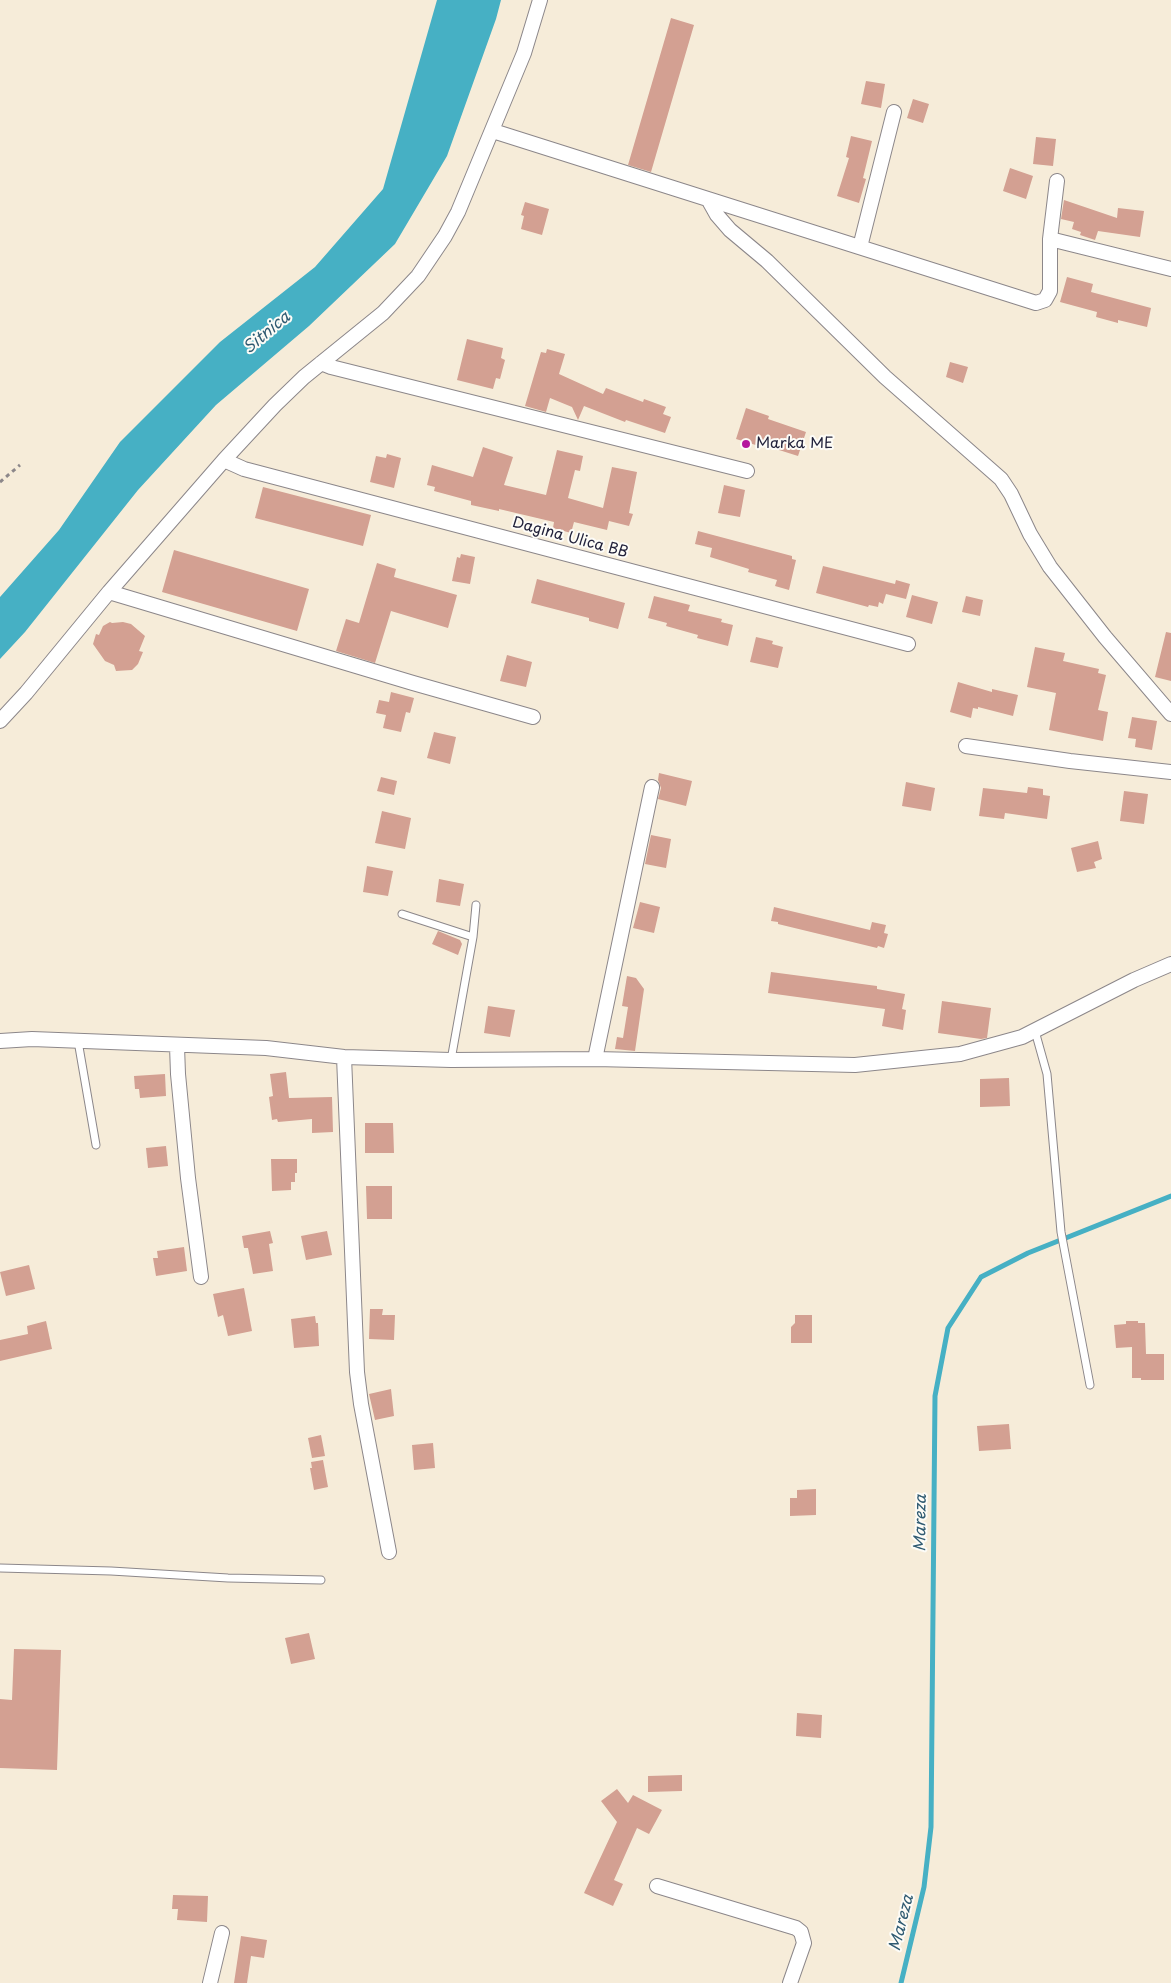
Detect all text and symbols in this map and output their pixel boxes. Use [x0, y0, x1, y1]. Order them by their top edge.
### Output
water label: Sitnica [240, 308, 294, 358]
place label: Marka ME [756, 435, 833, 453]
marker: Marka ME [740, 438, 752, 450]
street label: Dagina Ulica BB [510, 514, 630, 562]
water label: Mareza [911, 1494, 931, 1552]
water label: Mareza [886, 1893, 918, 1953]

